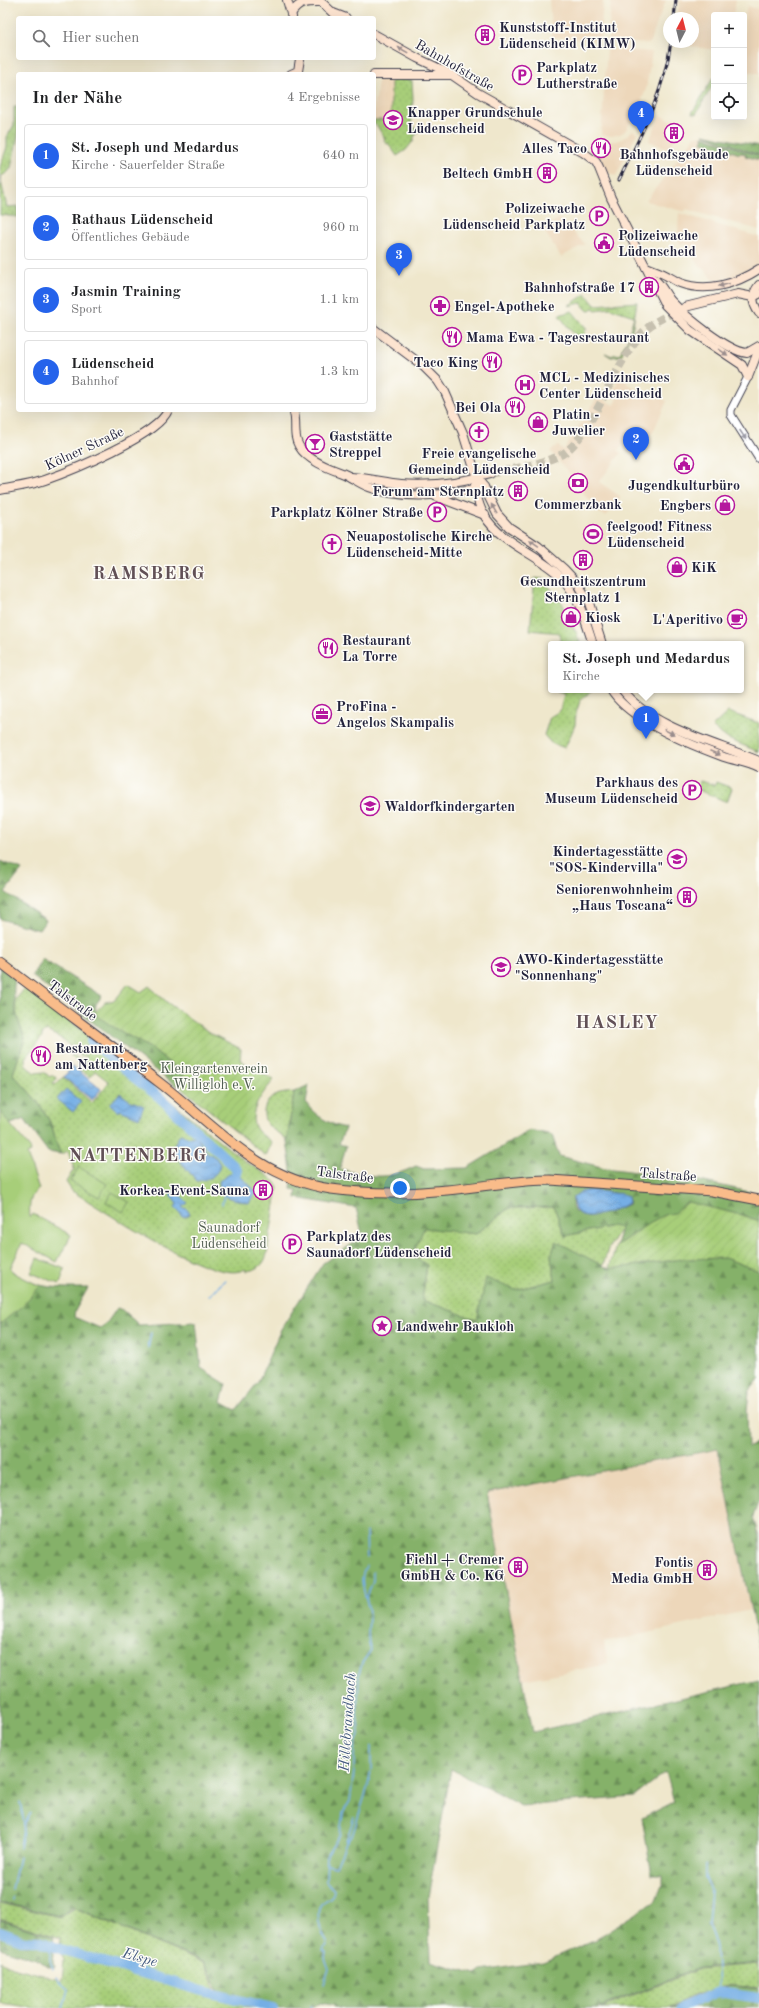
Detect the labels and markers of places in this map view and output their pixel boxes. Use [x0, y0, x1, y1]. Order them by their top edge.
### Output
place label: Kunststoff-Institut Lüdenscheid (KIMW) [499, 21, 635, 51]
building icon: Kunststoff-Institut Lüdenscheid (KIMW) [474, 24, 496, 46]
place label: Parkplatz Lutherstraße [536, 61, 617, 91]
parking icon: Parkplatz Lutherstraße [511, 64, 533, 86]
pin: 4 [628, 101, 654, 134]
place label: Knapper Grundschule Lüdenscheid [407, 106, 543, 136]
school or university icon: Knapper Grundschule Lüdenscheid [382, 109, 404, 131]
building icon: Bahnhofsgebäude Lüdenscheid [663, 122, 685, 144]
restaurant icon: Alles Taco [590, 137, 612, 159]
place label: Alles Taco [521, 142, 587, 156]
place label: Bahnhofsgebäude Lüdenscheid [619, 148, 729, 178]
building icon: Beltech GmbH [536, 162, 558, 184]
place label: Beltech GmbH [442, 167, 533, 181]
place label: Polizeiwache Lüdenscheid Parkplatz [443, 202, 585, 232]
parking icon: Polizeiwache Lüdenscheid Parkplatz [588, 205, 610, 227]
place label: Polizeiwache Lüdenscheid [618, 229, 698, 259]
public building icon: Polizeiwache Lüdenscheid [593, 232, 615, 254]
pin: 3 [386, 243, 412, 276]
building icon: Bahnhofstraße 17 [638, 276, 660, 298]
place label: Bahnhofstraße 17 [524, 281, 635, 295]
pharmacy icon: Engel-Apotheke [429, 295, 451, 317]
place label: Engel-Apotheke [454, 300, 555, 314]
restaurant icon: Mama Ewa - Tagesrestaurant [441, 326, 463, 348]
place label: Mama Ewa - Tagesrestaurant [466, 331, 649, 345]
restaurant icon: Taco King [481, 351, 503, 373]
place label: Taco King [414, 356, 478, 370]
place label: MCL - Medizinisches Center Lüdenscheid [539, 371, 669, 401]
hospital icon: MCL - Medizinisches Center Lüdenscheid [514, 374, 536, 396]
restaurant icon: Bei Ola [504, 396, 526, 418]
place label: Bei Ola [455, 401, 501, 415]
place label: Platin - Juwelier [552, 408, 605, 438]
shop icon: Platin - Juwelier [527, 411, 549, 433]
church icon: Freie evangelische Gemeinde Lüdenscheid [468, 421, 490, 443]
pin: 2 [623, 427, 649, 460]
place label: Gaststätte Streppel [329, 430, 392, 460]
bar icon: Gaststätte Streppel [304, 433, 326, 455]
place label: Freie evangelische Gemeinde Lüdenscheid [408, 447, 551, 477]
public building icon: Jugendkulturbüro [673, 453, 695, 475]
bank icon: Commerzbank [567, 472, 589, 494]
place label: Jugendkulturbüro [628, 479, 740, 493]
building icon: Forum am Sternplatz [507, 480, 529, 502]
place label: Forum am Sternplatz [372, 485, 504, 499]
shop icon: Engbers [714, 494, 736, 516]
place label: Commerzbank [534, 498, 622, 512]
place label: Engbers [660, 499, 711, 513]
parking icon: Parkplatz Kölner Straße [426, 501, 448, 523]
place label: Parkplatz Kölner Straße [270, 506, 423, 520]
place label: feelgood! Fitness Lüdenscheid [607, 520, 712, 550]
sports icon: feelgood! Fitness Lüdenscheid [582, 523, 604, 545]
place label: Neuapostolische Kirche Lüdenscheid-Mitte [346, 530, 492, 560]
church icon: Neuapostolische Kirche Lüdenscheid-Mitte [321, 533, 343, 555]
building icon: Gesundheitszentrum Sternplatz 1 [572, 549, 594, 571]
shop icon: KiK [666, 556, 688, 578]
place label: KiK [691, 561, 717, 575]
place label: Gesundheitszentrum Sternplatz 1 [520, 575, 646, 605]
shop icon: Kiosk [560, 606, 582, 628]
cafe icon: L'Aperitivo [726, 608, 748, 630]
place label: Kiosk [585, 611, 621, 625]
place label: L'Aperitivo [652, 613, 723, 627]
place label: Restaurant La Torre [342, 634, 411, 664]
restaurant icon: Restaurant La Torre [317, 637, 339, 659]
place label: ProFina - Angelos Skampalis [336, 700, 454, 730]
office icon: ProFina - Angelos Skampalis [311, 703, 333, 725]
pin: 1 [633, 706, 659, 739]
place label: Parkhaus des Museum Lüdenscheid [545, 776, 678, 806]
parking icon: Parkhaus des Museum Lüdenscheid [681, 779, 703, 801]
school or university icon: Waldorfkindergarten [359, 795, 381, 817]
place label: Waldorfkindergarten [384, 800, 515, 814]
place label: Kindertagesstätte "SOS-Kindervilla" [549, 845, 663, 875]
school or university icon: Kindertagesstätte "SOS-Kindervilla" [666, 848, 688, 870]
place label: Seniorenwohnheim „Haus Toscana“ [556, 883, 673, 913]
building icon: Seniorenwohnheim „Haus Toscana“ [676, 886, 698, 908]
place label: AWO-Kindertagesstätte "Sonnenhang" [515, 953, 663, 983]
school or university icon: AWO-Kindertagesstätte "Sonnenhang" [490, 956, 512, 978]
place label: Restaurant am Nattenberg [55, 1042, 148, 1072]
restaurant icon: Restaurant am Nattenberg [30, 1045, 52, 1067]
building icon: Korkea-Event-Sauna [252, 1179, 274, 1201]
place label: Korkea-Event-Sauna [119, 1184, 249, 1198]
place label: Parkplatz des Saunadorf Lüdenscheid [306, 1230, 452, 1260]
parking icon: Parkplatz des Saunadorf Lüdenscheid [281, 1233, 303, 1255]
place icon: Landwehr Baukloh [371, 1315, 393, 1337]
place label: Landwehr Baukloh [396, 1320, 514, 1334]
place label: Fiehl + Cremer GmbH & Co. KG [401, 1553, 504, 1583]
building icon: Fiehl + Cremer GmbH & Co. KG [507, 1556, 529, 1578]
place label: Fontis Media GmbH [611, 1556, 693, 1586]
building icon: Fontis Media GmbH [696, 1559, 718, 1581]

